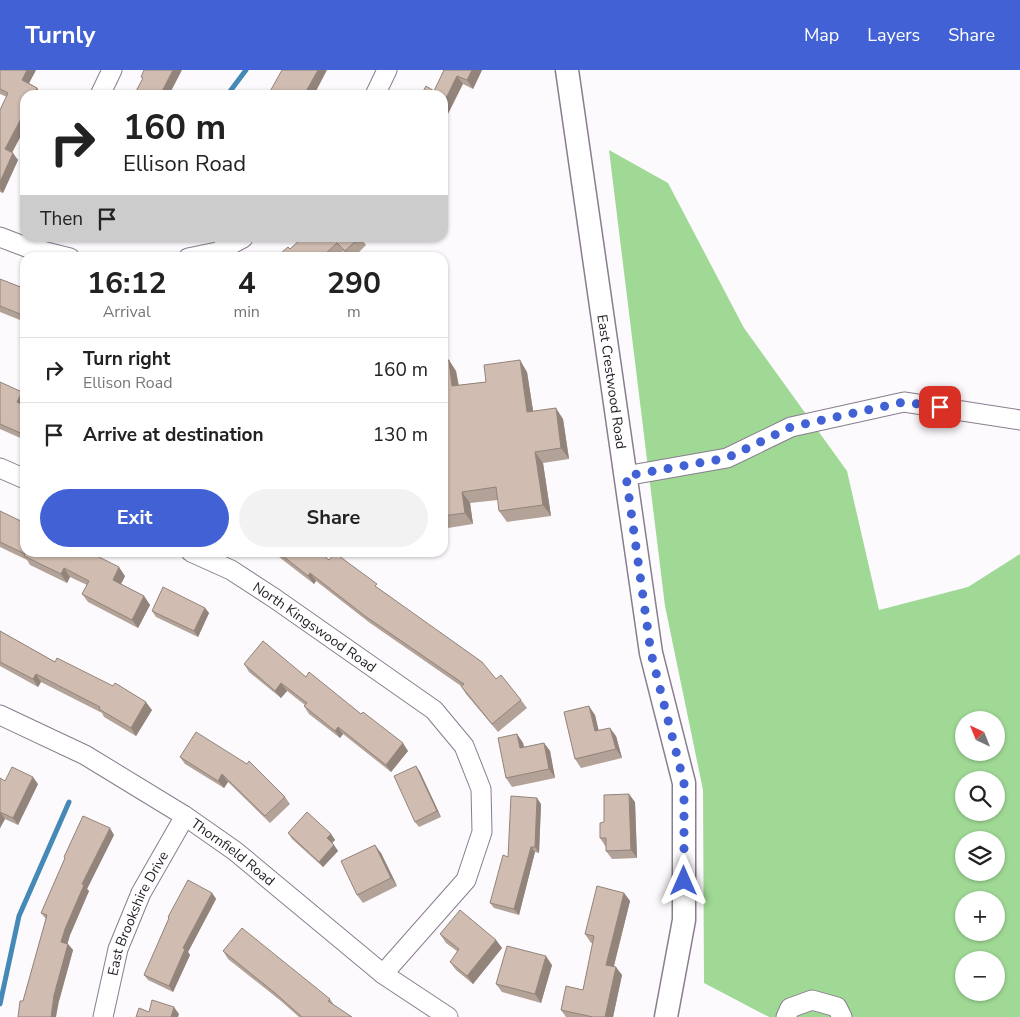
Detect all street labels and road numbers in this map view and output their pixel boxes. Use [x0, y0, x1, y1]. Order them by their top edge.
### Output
street label: East Crestwood Road [593, 313, 631, 450]
street label: North Kingswood Road [249, 577, 380, 676]
street label: Thornfield Road [187, 814, 279, 890]
street label: East Brookshire Drive [103, 847, 173, 977]

